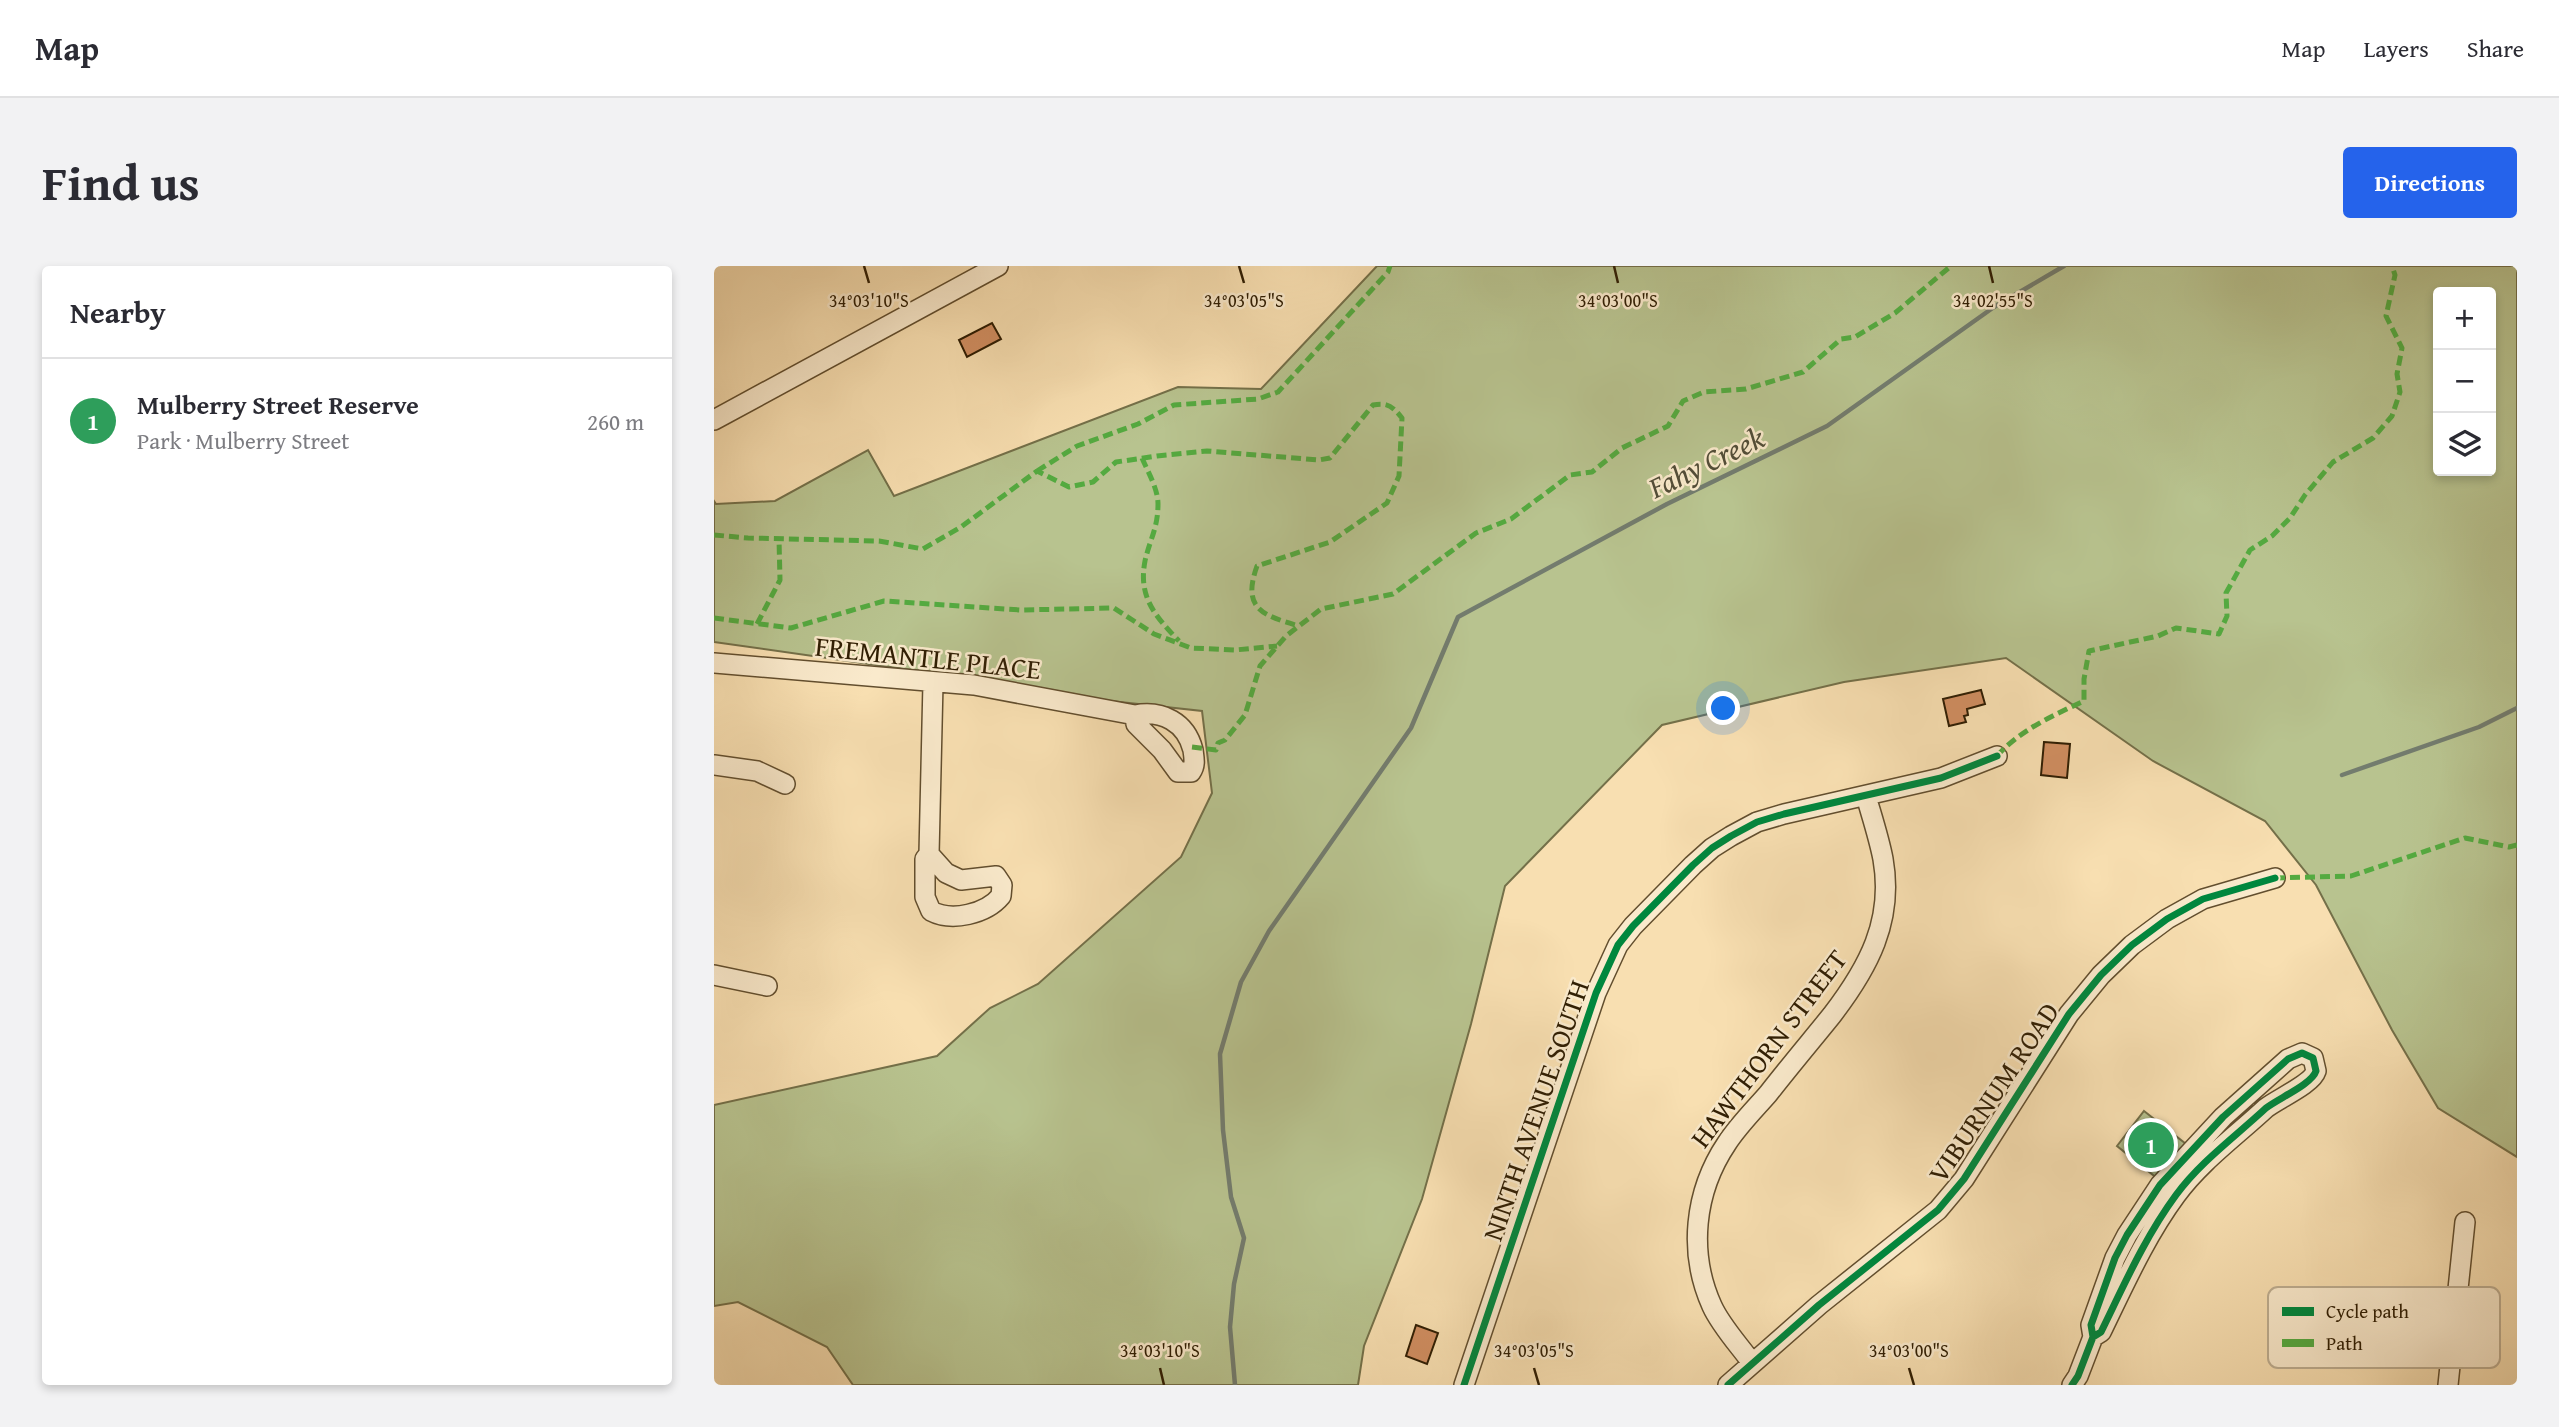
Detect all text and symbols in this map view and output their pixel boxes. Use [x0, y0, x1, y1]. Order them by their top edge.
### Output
text: Map [35, 24, 99, 72]
text: Map [2282, 31, 2325, 66]
text: Layers [2363, 31, 2429, 66]
text: Share [2467, 31, 2524, 66]
text: Find us [42, 146, 200, 218]
button: Directions [2343, 147, 2517, 218]
text: 34°03'10"S [829, 287, 909, 314]
text: 34°03'05"S [1204, 287, 1284, 314]
text: 34°03'00"S [1578, 287, 1658, 314]
text: 34°02'55"S [1953, 287, 2033, 314]
map controls [2433, 287, 2496, 476]
button: + [2433, 287, 2496, 350]
text: Nearby [70, 290, 166, 334]
button: − [2433, 350, 2496, 413]
text: Mulberry Street Reserve [137, 385, 419, 424]
text: 1 [87, 405, 99, 438]
text: 260 m [587, 405, 644, 438]
button: layers [2433, 413, 2496, 476]
water label: Fahy Creek [1640, 415, 1772, 509]
text: Park · Mulberry Street [137, 424, 349, 457]
street label: FREMANTLE PLACE [813, 625, 1043, 689]
your location [1706, 691, 1740, 725]
street label: HAWTHORN STREET [1680, 940, 1857, 1156]
street label: NINTH AVENUE SOUTH [1471, 974, 1599, 1246]
street label: VIBURNUM ROAD [1917, 994, 2069, 1190]
pin: 1 [2128, 1119, 2174, 1171]
legend [2268, 1287, 2500, 1368]
text: Cycle path [2326, 1297, 2409, 1325]
text: Path [2326, 1329, 2363, 1357]
text: 34°03'10"S [1120, 1337, 1200, 1364]
text: 34°03'05"S [1494, 1337, 1574, 1364]
text: 34°03'00"S [1869, 1337, 1949, 1364]

